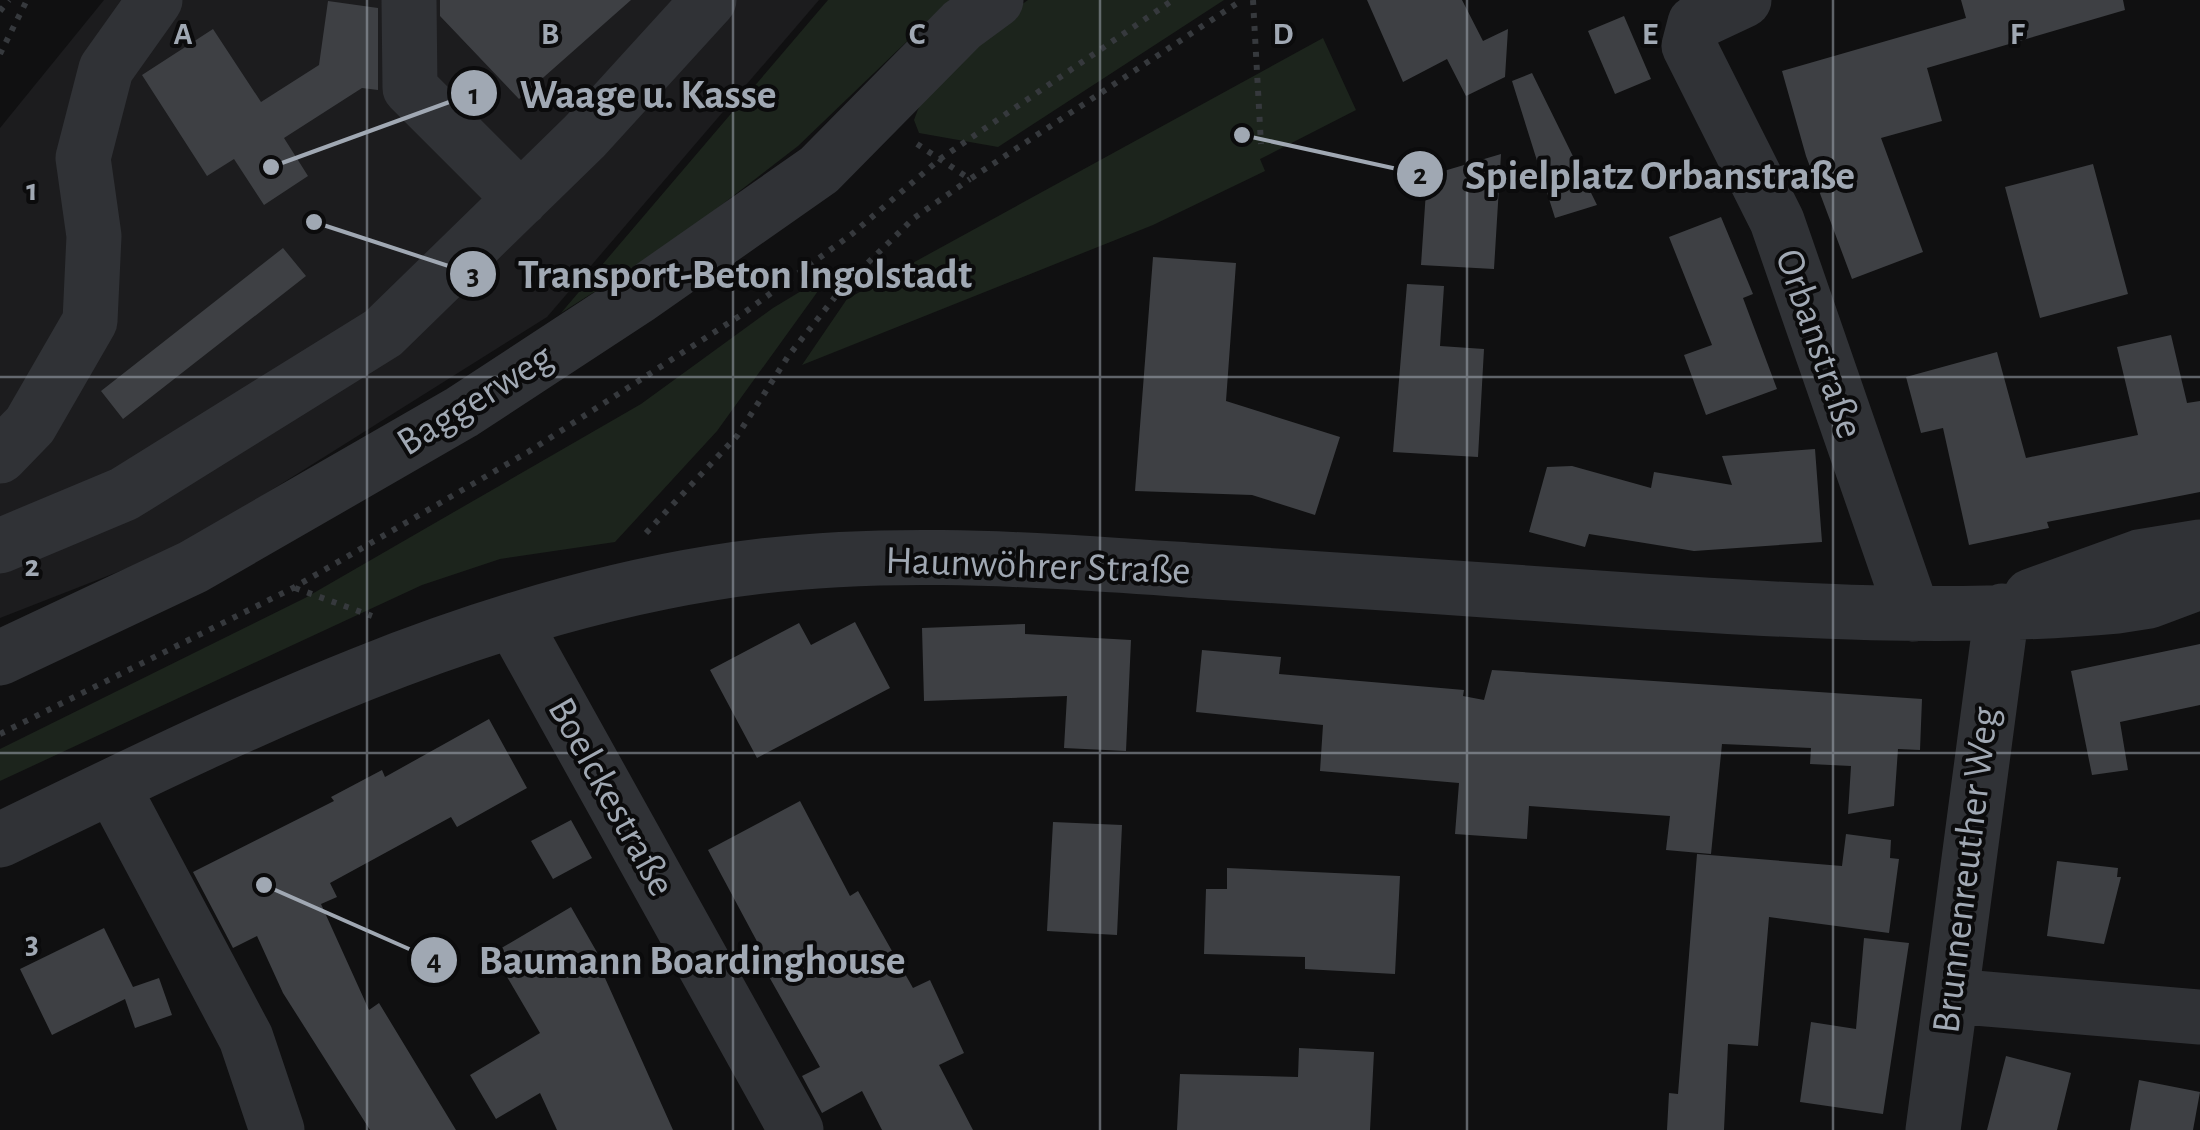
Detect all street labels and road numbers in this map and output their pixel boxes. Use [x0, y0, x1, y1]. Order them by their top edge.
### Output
street label: Orbanstraße [1768, 244, 1870, 444]
street label: Baggerweg [390, 336, 560, 463]
street label: Haunwöhrer Straße [885, 541, 1191, 591]
street label: Boelckestraße [540, 691, 682, 903]
street label: Brunnenreuther Weg [1926, 704, 2006, 1035]

